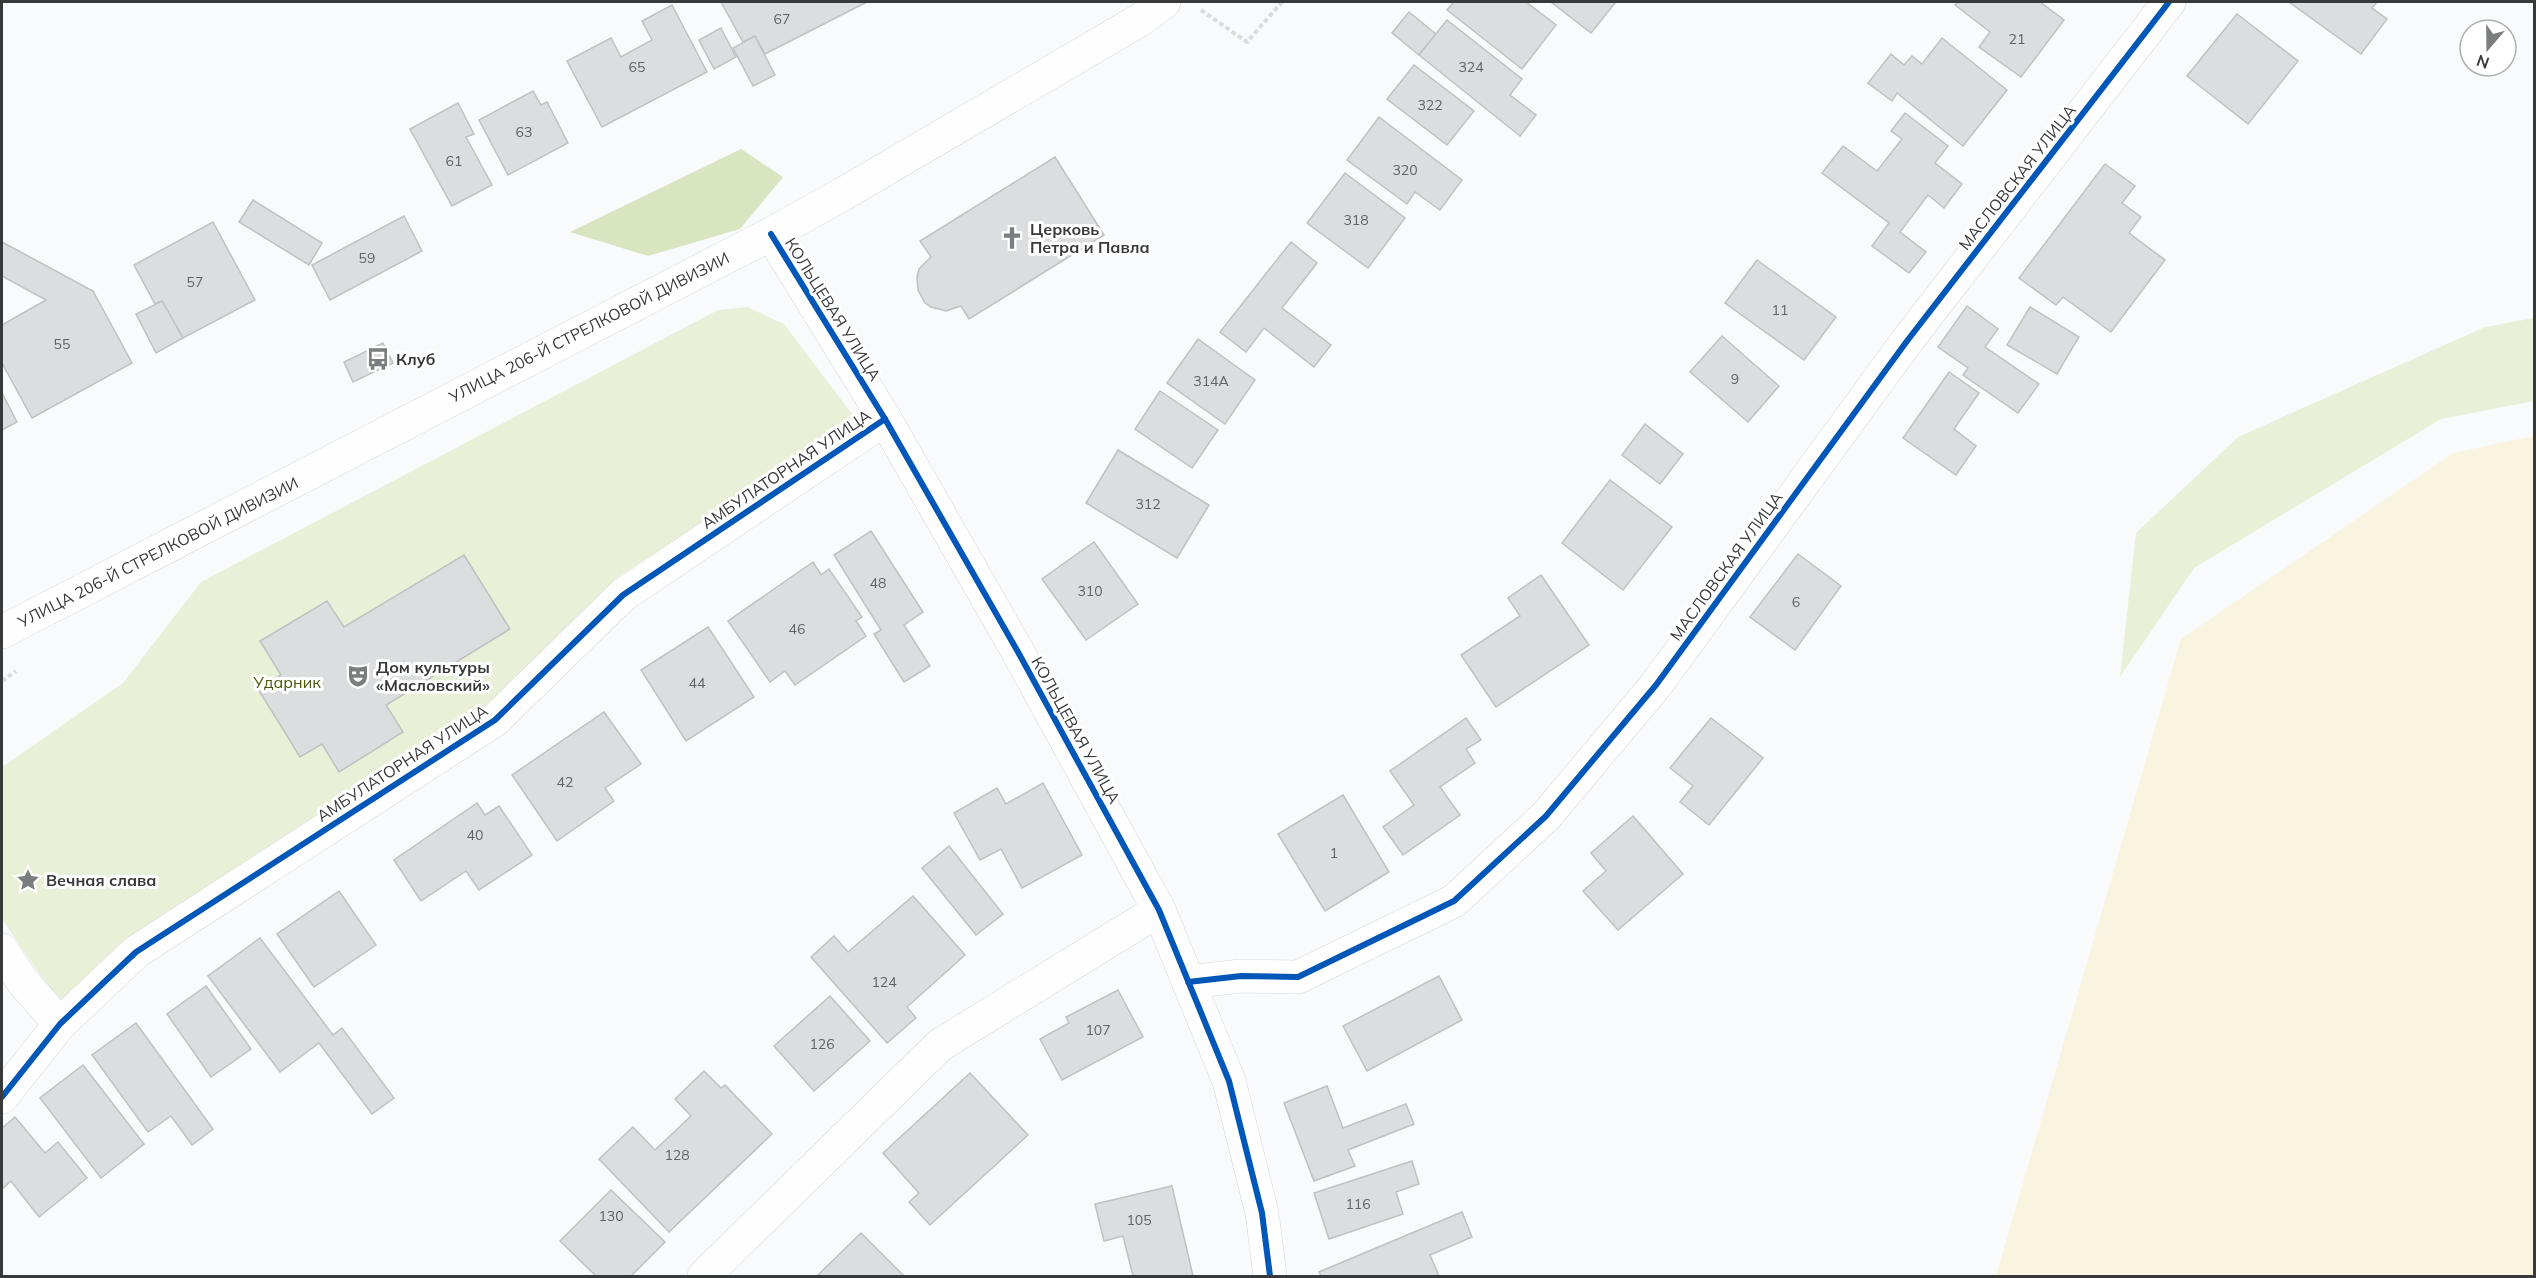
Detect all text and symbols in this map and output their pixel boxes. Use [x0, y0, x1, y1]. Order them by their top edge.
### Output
house number: 67 [774, 10, 790, 28]
north arrow [2458, 18, 2518, 78]
house number: 21 [2009, 30, 2025, 48]
text: N [2474, 51, 2492, 74]
house number: 65 [629, 58, 645, 76]
house number: 324 [1458, 58, 1484, 76]
house number: 322 [1417, 96, 1443, 114]
street label: МАСЛОВСКАЯ УЛИЦА [1954, 100, 2080, 254]
house number: 63 [516, 123, 532, 141]
house number: 61 [446, 152, 462, 170]
house number: 320 [1392, 161, 1418, 179]
house number: 318 [1343, 211, 1369, 229]
place label: Церковь Петра и Павла [1030, 219, 1150, 257]
church icon: Церковь Петра и Павла [999, 225, 1025, 251]
street label: КОЛЬЦЕВАЯ УЛИЦА [781, 234, 885, 385]
street label: УЛИЦА 206-Й СТРЕЛКОВОЙ ДИВИЗИИ [445, 247, 732, 407]
house number: 59 [359, 249, 375, 267]
house number: 57 [187, 273, 203, 291]
house number: 11 [1772, 301, 1788, 319]
house number: 55 [54, 335, 70, 353]
bus stop icon: Клуб [365, 346, 391, 372]
place label: Клуб [396, 349, 435, 369]
house number: 9 [1731, 370, 1739, 388]
house number: 314А [1193, 372, 1229, 390]
street label: АМБУЛАТОРНАЯ УЛИЦА [698, 405, 875, 533]
street label: УЛИЦА 206-Й СТРЕЛКОВОЙ ДИВИЗИИ [14, 472, 301, 632]
street label: МАСЛОВСКАЯ УЛИЦА [1665, 488, 1787, 644]
house number: 312 [1135, 495, 1161, 513]
house number: 48 [870, 574, 886, 592]
house number: 310 [1077, 582, 1103, 600]
house number: 6 [1792, 593, 1800, 611]
house number: 46 [789, 620, 805, 638]
street label: КОЛЬЦЕВАЯ УЛИЦА [1027, 653, 1125, 807]
place label: Дом культуры «Масловский» [376, 657, 490, 695]
theatre icon: Дом культуры «Масловский» [345, 663, 371, 689]
park label: Ударник [252, 672, 321, 692]
house number: 44 [689, 674, 706, 692]
street label: АМБУЛАТОРНАЯ УЛИЦА [313, 700, 491, 826]
house number: 42 [557, 773, 573, 791]
house number: 40 [467, 826, 483, 844]
house number: 1 [1330, 844, 1338, 862]
place icon: Вечная слава [15, 867, 41, 893]
place label: Вечная слава [46, 870, 157, 890]
house number: 124 [871, 973, 897, 991]
house number: 107 [1085, 1021, 1111, 1039]
house number: 126 [809, 1035, 835, 1053]
house number: 128 [664, 1146, 690, 1164]
house number: 116 [1345, 1195, 1371, 1213]
house number: 130 [598, 1207, 624, 1225]
house number: 105 [1126, 1211, 1152, 1229]

